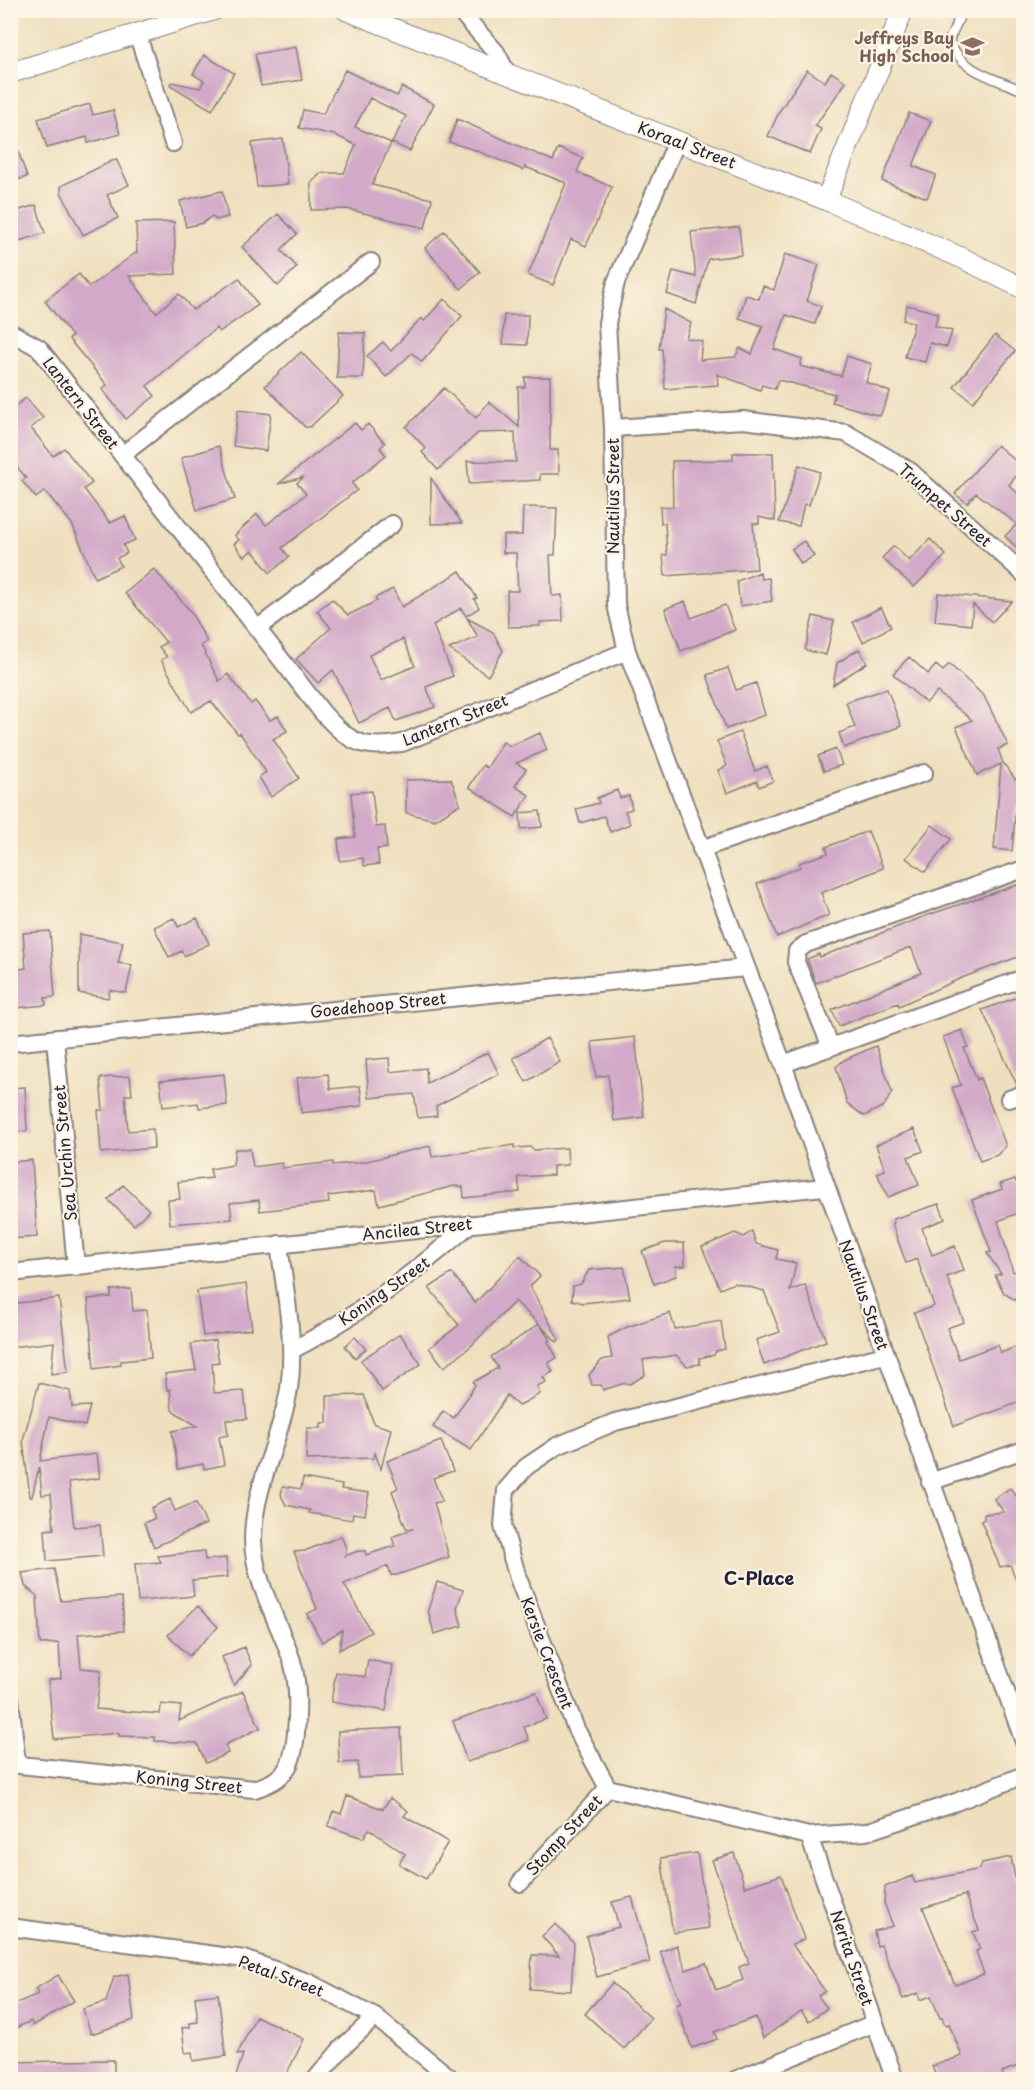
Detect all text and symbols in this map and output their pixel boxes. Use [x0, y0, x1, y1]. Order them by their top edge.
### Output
place label: Jeffreys Bay High School [854, 25, 954, 67]
school or university icon: Jeffreys Bay High School [959, 34, 985, 60]
street label: Koraal Street [635, 114, 740, 174]
street label: Lantern Street [38, 351, 126, 454]
street label: Nautilus Street [600, 438, 624, 554]
street label: Trumpet Street [894, 457, 998, 552]
street label: Lantern Street [398, 687, 511, 751]
street label: Goedehoop Street [309, 985, 448, 1023]
street label: Sea Urchin Street [46, 1084, 82, 1222]
street label: Ancilea Street [361, 1210, 473, 1246]
street label: Nautilus Street [834, 1236, 896, 1354]
street label: Koning Street [333, 1249, 434, 1331]
district label: C-Place [724, 1564, 794, 1591]
street label: Kersie Crescent [516, 1593, 581, 1713]
street label: Koning Street [135, 1763, 244, 1799]
street label: Stomp Street [519, 1788, 607, 1880]
street label: Nerita Street [825, 1906, 881, 2009]
street label: Petal Street [235, 1948, 327, 2002]

